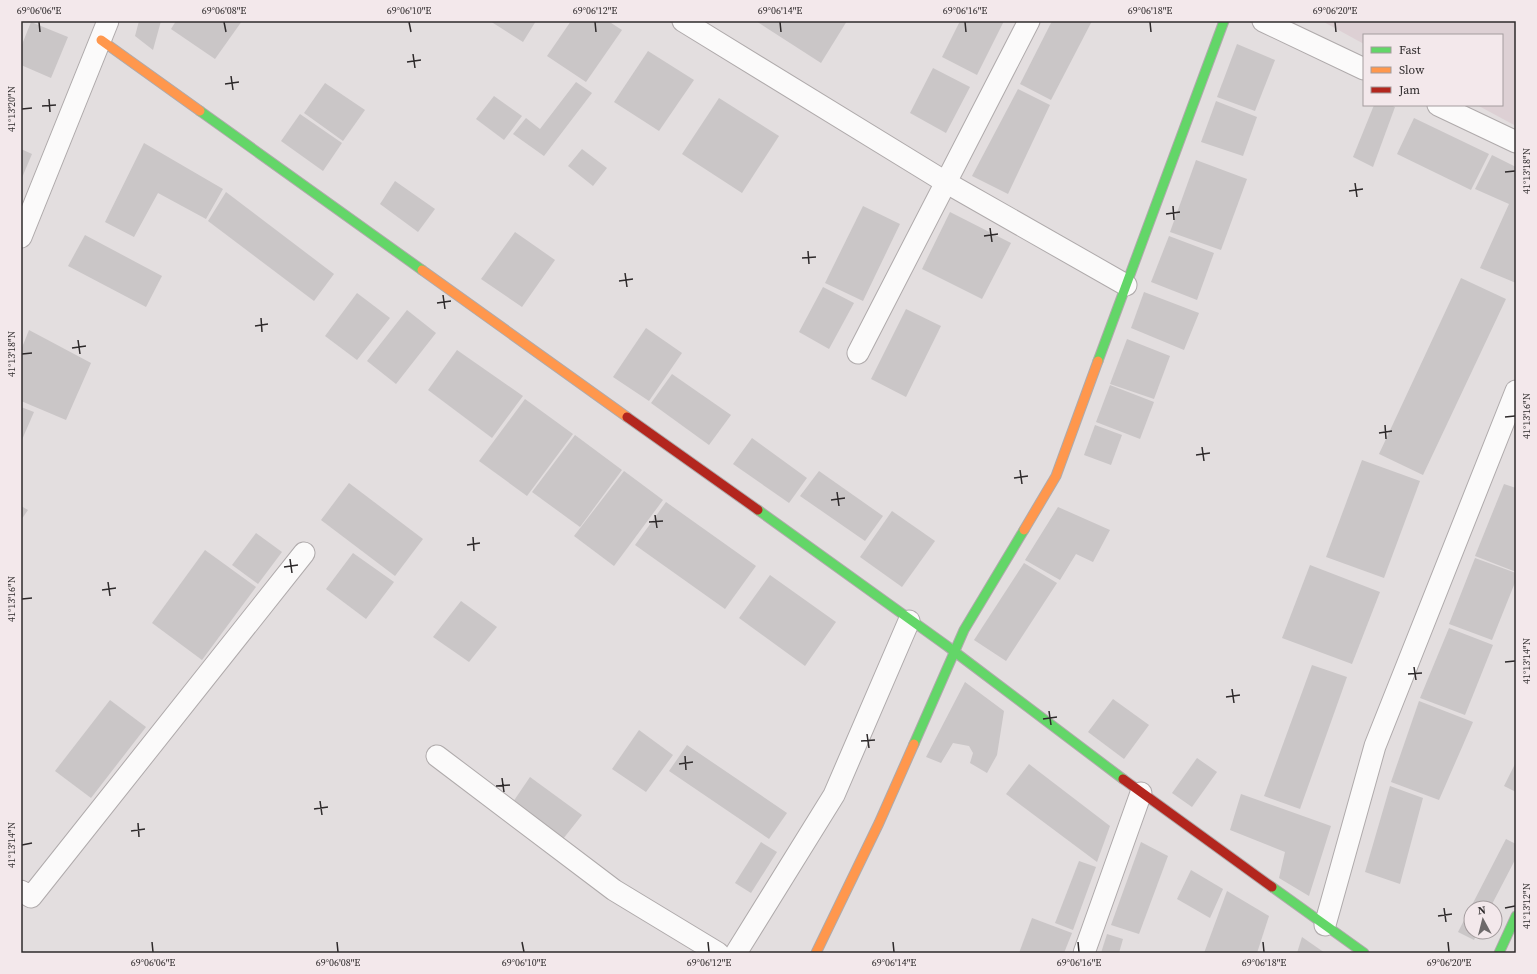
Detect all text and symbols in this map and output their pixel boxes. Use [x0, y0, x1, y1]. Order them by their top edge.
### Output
text: 69°06'06"E [17, 4, 61, 17]
text: 69°06'08"E [202, 4, 246, 17]
text: 69°06'10"E [387, 4, 431, 17]
text: 69°06'12"E [573, 4, 617, 17]
text: 69°06'14"E [758, 4, 802, 17]
text: 69°06'16"E [943, 4, 987, 17]
text: 69°06'18"E [1128, 4, 1172, 17]
text: 69°06'20"E [1313, 4, 1357, 17]
legend [1363, 34, 1503, 106]
text: Fast [1399, 42, 1421, 58]
text: Slow [1399, 62, 1425, 78]
text: Jam [1398, 82, 1420, 98]
text: 41°13'20"N [5, 86, 18, 132]
text: 41°13'18"N [1520, 148, 1533, 194]
text: 41°13'18"N [5, 331, 18, 377]
text: 41°13'16"N [1520, 393, 1533, 439]
text: 41°13'16"N [5, 576, 18, 622]
text: 41°13'14"N [1520, 638, 1533, 684]
text: 41°13'14"N [5, 822, 18, 868]
text: 41°13'12"N [1520, 883, 1533, 929]
north arrow [1463, 900, 1503, 940]
text: N [1477, 903, 1487, 919]
text: 69°06'06"E [131, 956, 175, 969]
text: 69°06'08"E [316, 956, 360, 969]
text: 69°06'10"E [502, 956, 546, 969]
text: 69°06'12"E [687, 956, 731, 969]
text: 69°06'14"E [872, 956, 916, 969]
text: 69°06'16"E [1057, 956, 1101, 969]
text: 69°06'18"E [1242, 956, 1286, 969]
text: 69°06'20"E [1427, 956, 1471, 969]

